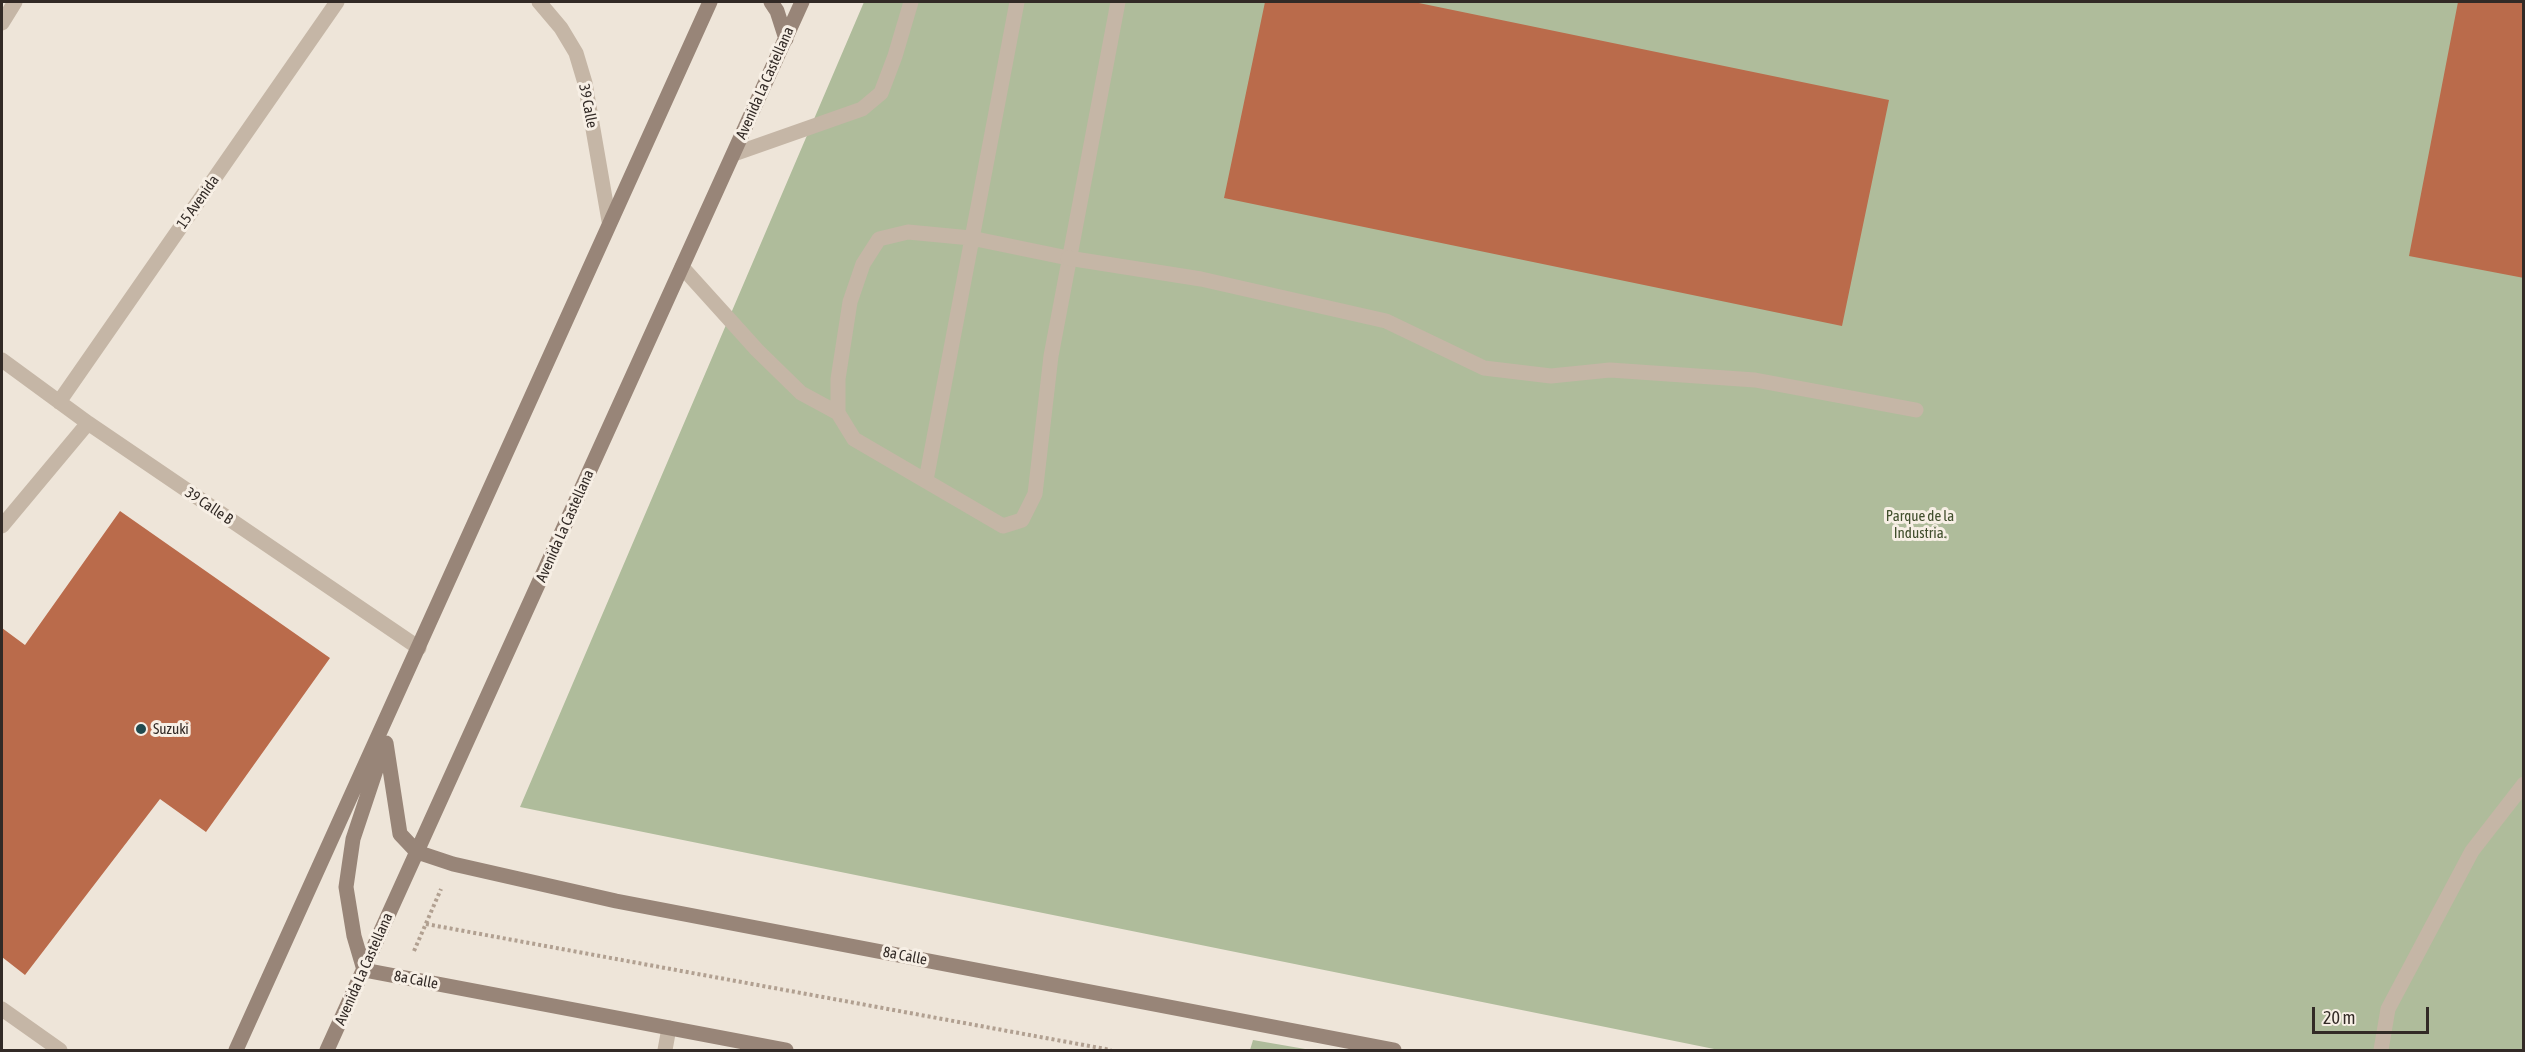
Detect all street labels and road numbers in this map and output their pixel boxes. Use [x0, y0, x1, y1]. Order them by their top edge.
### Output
street label: Avenida La Castellana [732, 24, 798, 142]
street label: 39 Calle [575, 82, 601, 130]
street label: 15 Avenida [173, 172, 223, 232]
street label: Avenida La Castellana [532, 467, 598, 585]
street label: 39 Calle B [182, 484, 236, 528]
street label: Avenida La Castellana [331, 910, 397, 1028]
street label: 8a Calle [881, 943, 929, 969]
street label: 8a Calle [392, 967, 440, 993]

